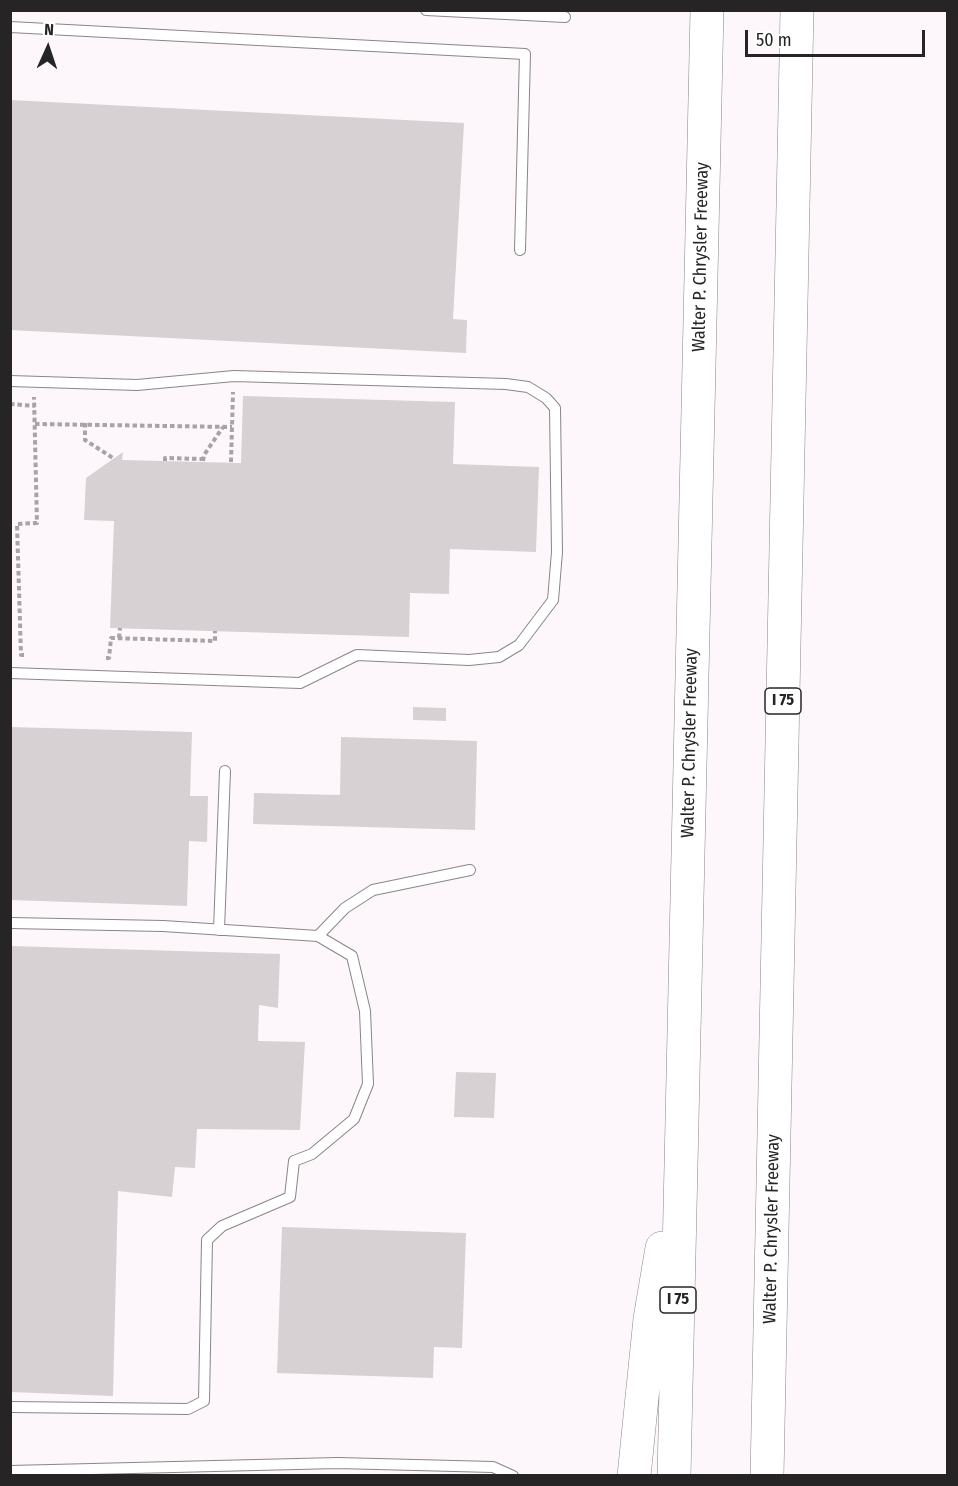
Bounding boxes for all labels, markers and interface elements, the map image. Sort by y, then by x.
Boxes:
north arrow [18,18,78,78]
scale bar [748,18,928,56]
text: N [44,20,54,39]
text: 50 m [756,29,792,51]
street label: Walter P. Chrysler Freeway [689,162,713,352]
street label: Walter P. Chrysler Freeway [678,648,702,838]
road number: I 75 [765,688,801,714]
street label: Walter P. Chrysler Freeway [760,1134,784,1324]
road number: I 75 [660,1287,696,1313]

